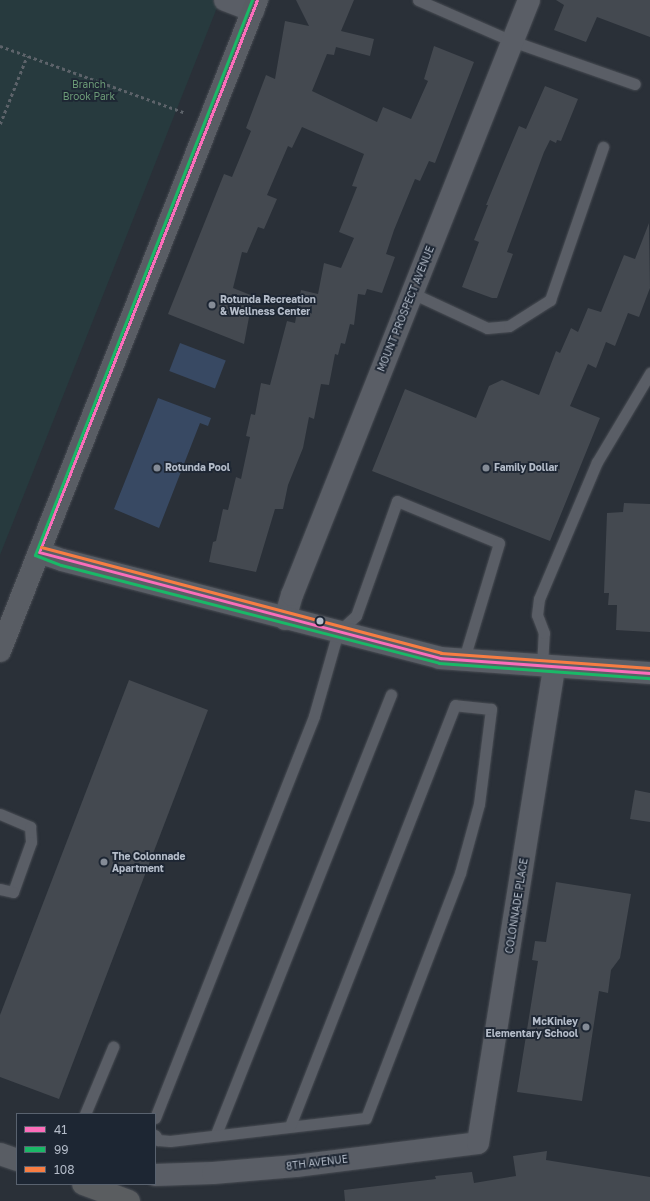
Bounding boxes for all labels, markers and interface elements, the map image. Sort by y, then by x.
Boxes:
park label: Branch Brook Park [63,78,115,102]
street label: MOUNT PROSPECT AVENUE [375,245,437,373]
place label: Rotunda Recreation & Wellness Center [220,293,316,316]
marker: Rotunda Recreation & Wellness Center [207,300,217,310]
place label: Rotunda Pool [165,462,230,474]
place label: Family Dollar [494,462,558,474]
marker: Rotunda Pool [152,463,162,473]
marker: Family Dollar [481,463,491,473]
unlabelled marker [315,616,325,626]
place label: The Colonnade Apartment [112,850,185,874]
marker: The Colonnade Apartment [99,857,109,867]
street label: COLONNADE PLACE [504,857,530,955]
place label: McKinley Elementary School [486,1015,578,1038]
marker: McKinley Elementary School [581,1022,591,1032]
legend [16,1113,156,1185]
text: 41 [54,1122,67,1137]
text: 99 [54,1142,69,1157]
street label: 8TH AVENUE [285,1153,349,1173]
text: 108 [54,1162,75,1177]

